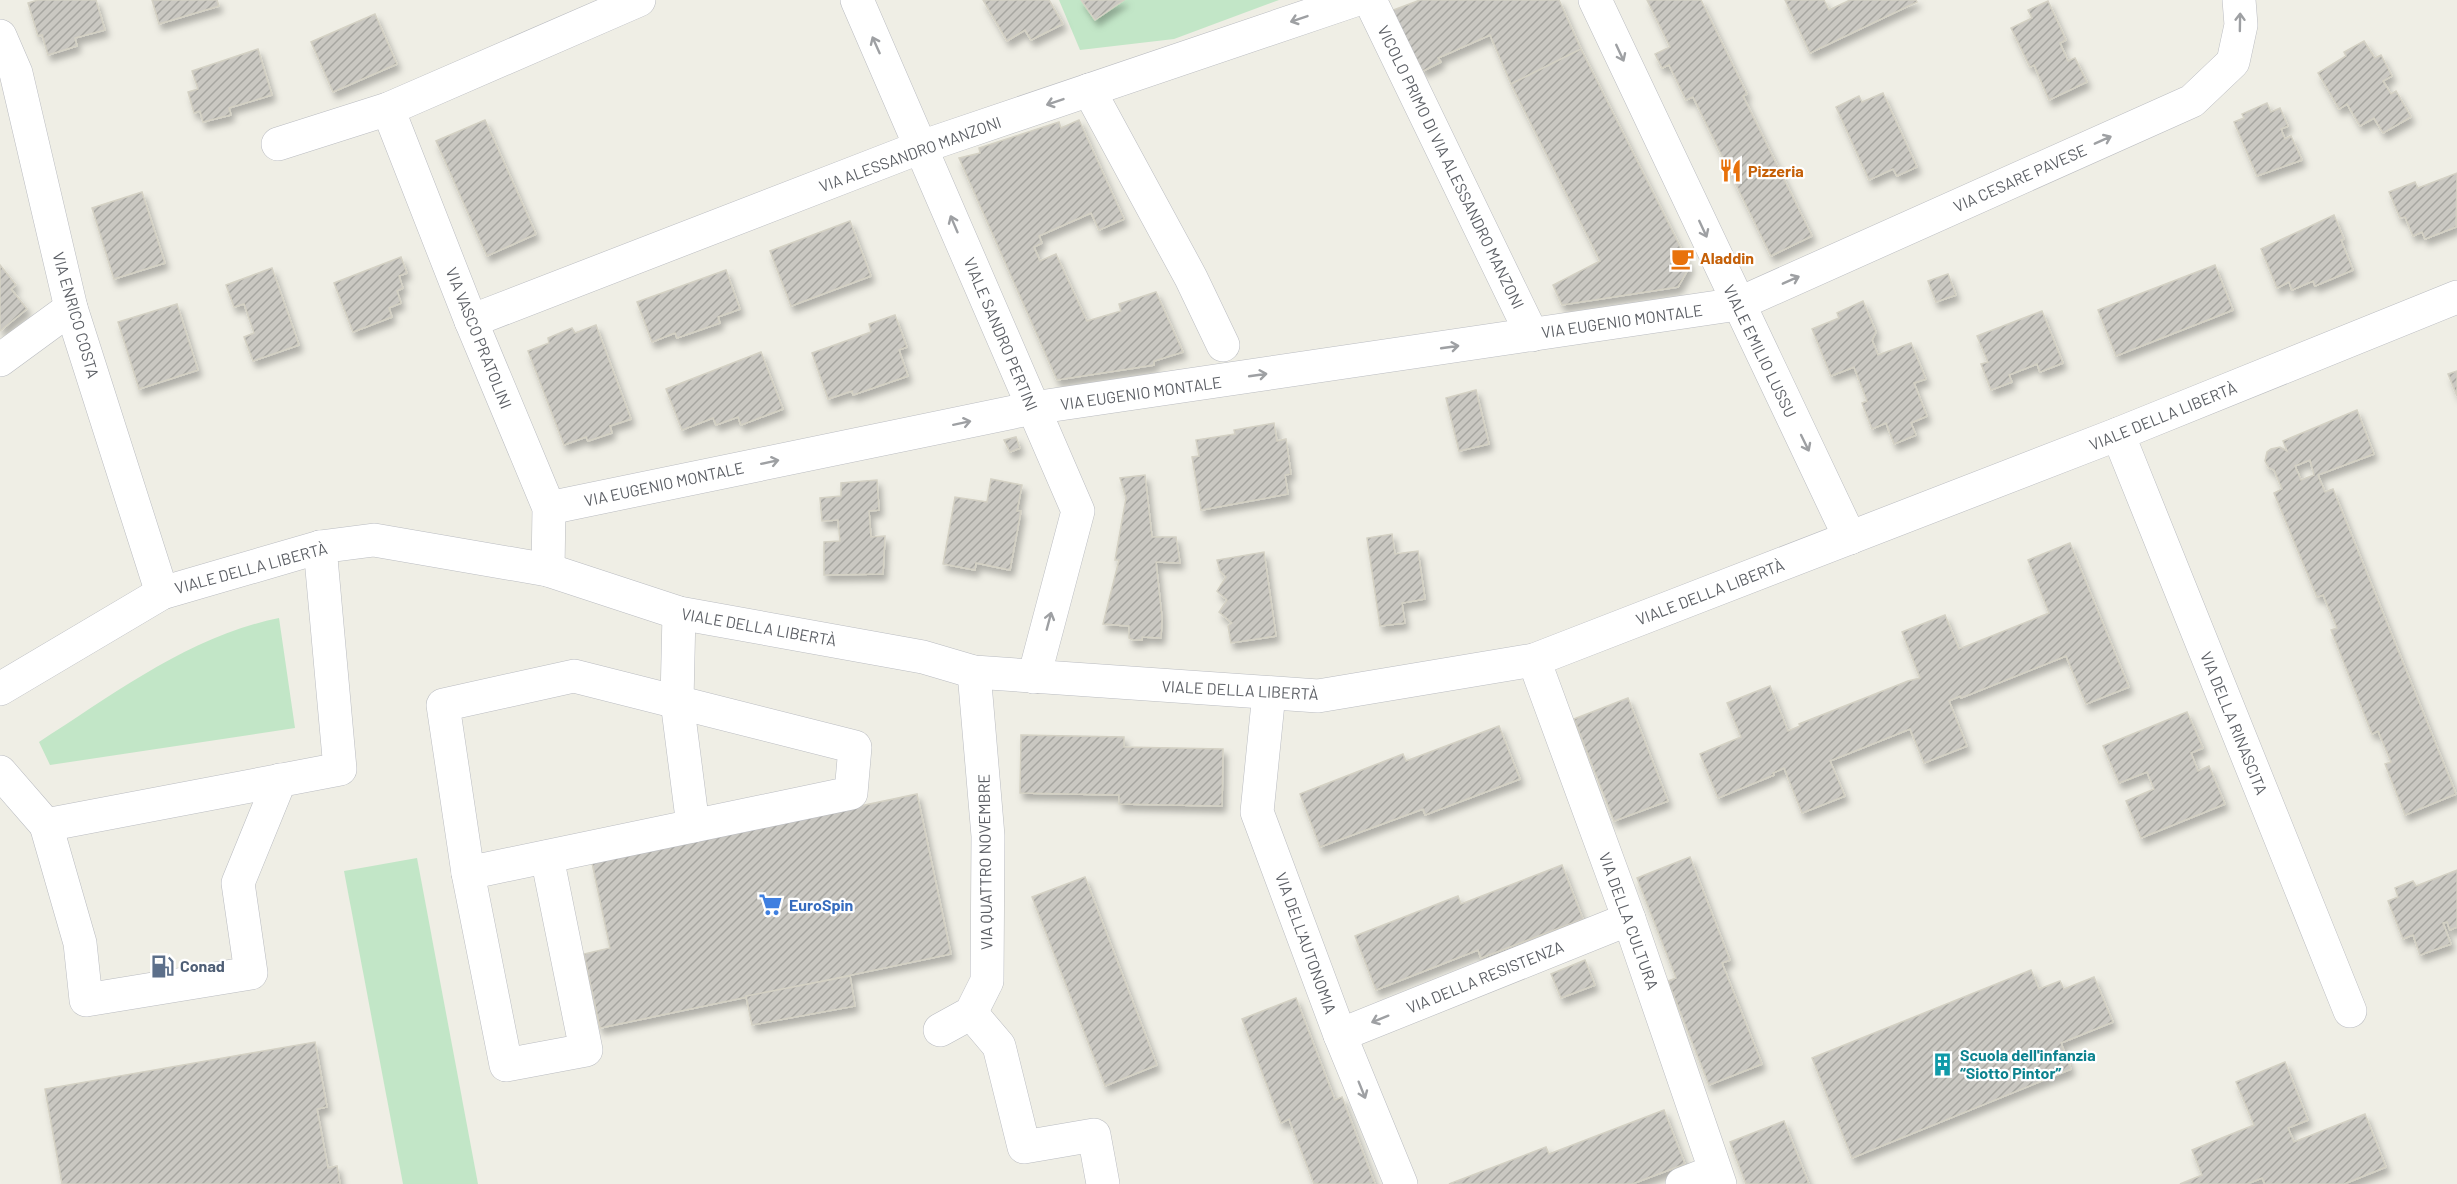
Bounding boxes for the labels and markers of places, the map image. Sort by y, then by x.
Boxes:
restaurant icon: Pizzeria [1717,158,1743,184]
place label: Pizzeria [1748,161,1804,180]
cafe icon: Aladdin [1669,245,1695,271]
place label: Aladdin [1700,248,1754,267]
supermarket icon: EuroSpin [758,892,784,918]
place label: EuroSpin [789,895,853,914]
fuel station icon: Conad [149,953,175,979]
place label: Conad [180,956,225,975]
place label: Scuola dell'infanzia “Siotto Pintor” [1960,1045,2096,1082]
building icon: Scuola dell'infanzia “Siotto Pintor” [1929,1051,1955,1077]

